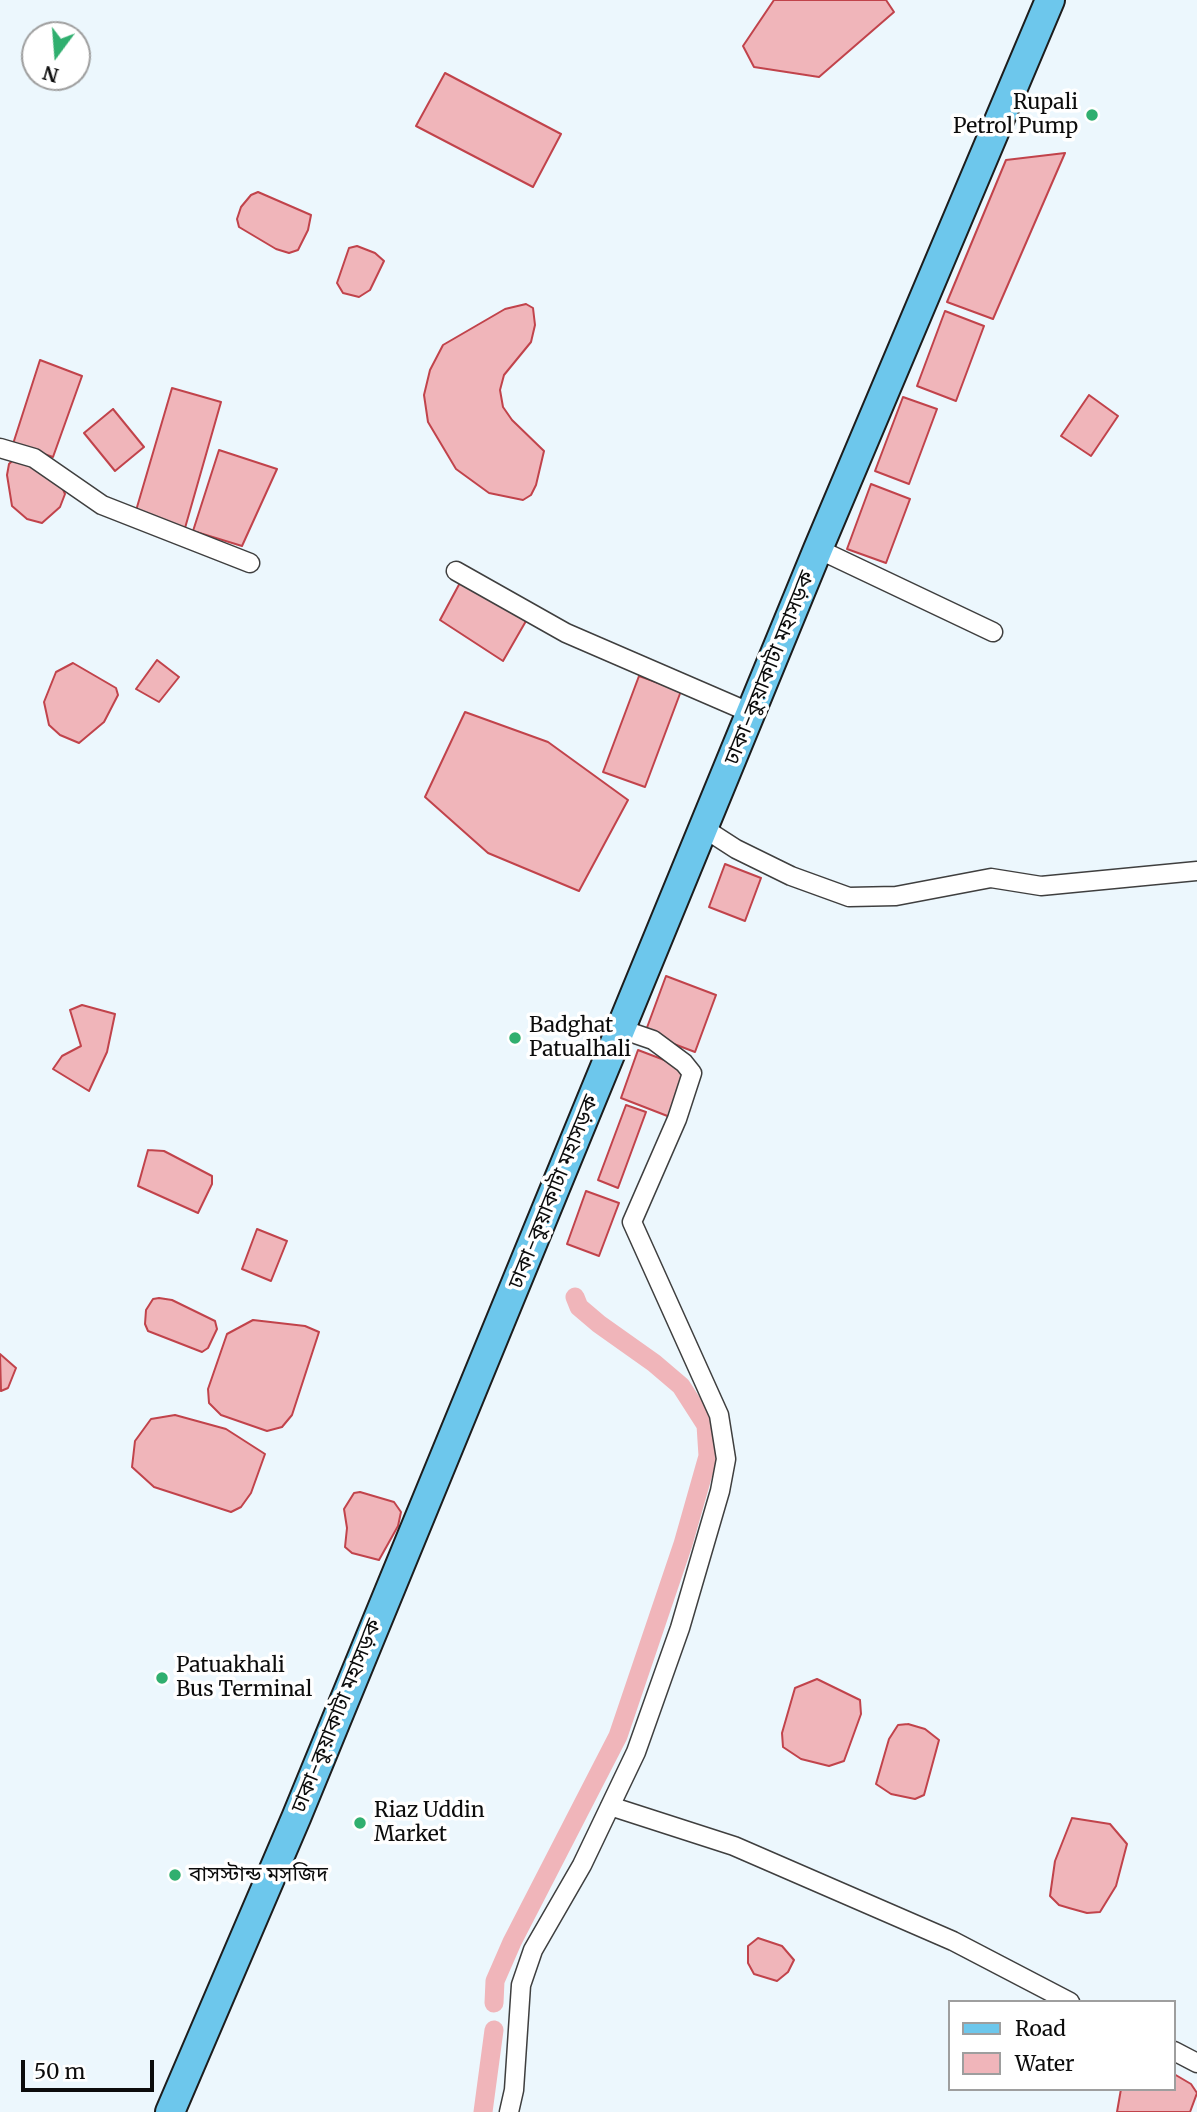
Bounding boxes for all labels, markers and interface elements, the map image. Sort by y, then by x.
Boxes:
north arrow [21,21,91,91]
text: N [40,61,61,88]
place label: Rupali Petrol Pump [953,90,1078,140]
marker: Rupali Petrol Pump [1084,107,1100,123]
street label: ঢাকা-কুয়াকাটা মহাসড়ক [720,567,820,769]
place label: Badghat Patualhali [529,1013,631,1063]
marker: Badghat Patualhali [507,1030,523,1046]
street label: ঢাকা-কুয়াকাটা মহাসড়ক [504,1091,604,1293]
street label: ঢাকা-কুয়াকাটা মহাসড়ক [287,1615,387,1817]
place label: Patuakhali Bus Terminal [176,1653,312,1703]
marker: Patuakhali Bus Terminal [154,1670,170,1686]
place label: Riaz Uddin Market [374,1798,485,1848]
marker: Riaz Uddin Market [352,1815,368,1831]
place label: বাসস্টান্ড মসজিদ [189,1862,328,1888]
marker: বাসস্টান্ড মসজিদ [167,1867,183,1883]
legend [948,2000,1176,2091]
text: Road [1015,2015,1066,2042]
scale bar [24,2046,158,2090]
text: Water [1015,2050,1074,2077]
text: 50 m [34,2058,85,2085]

